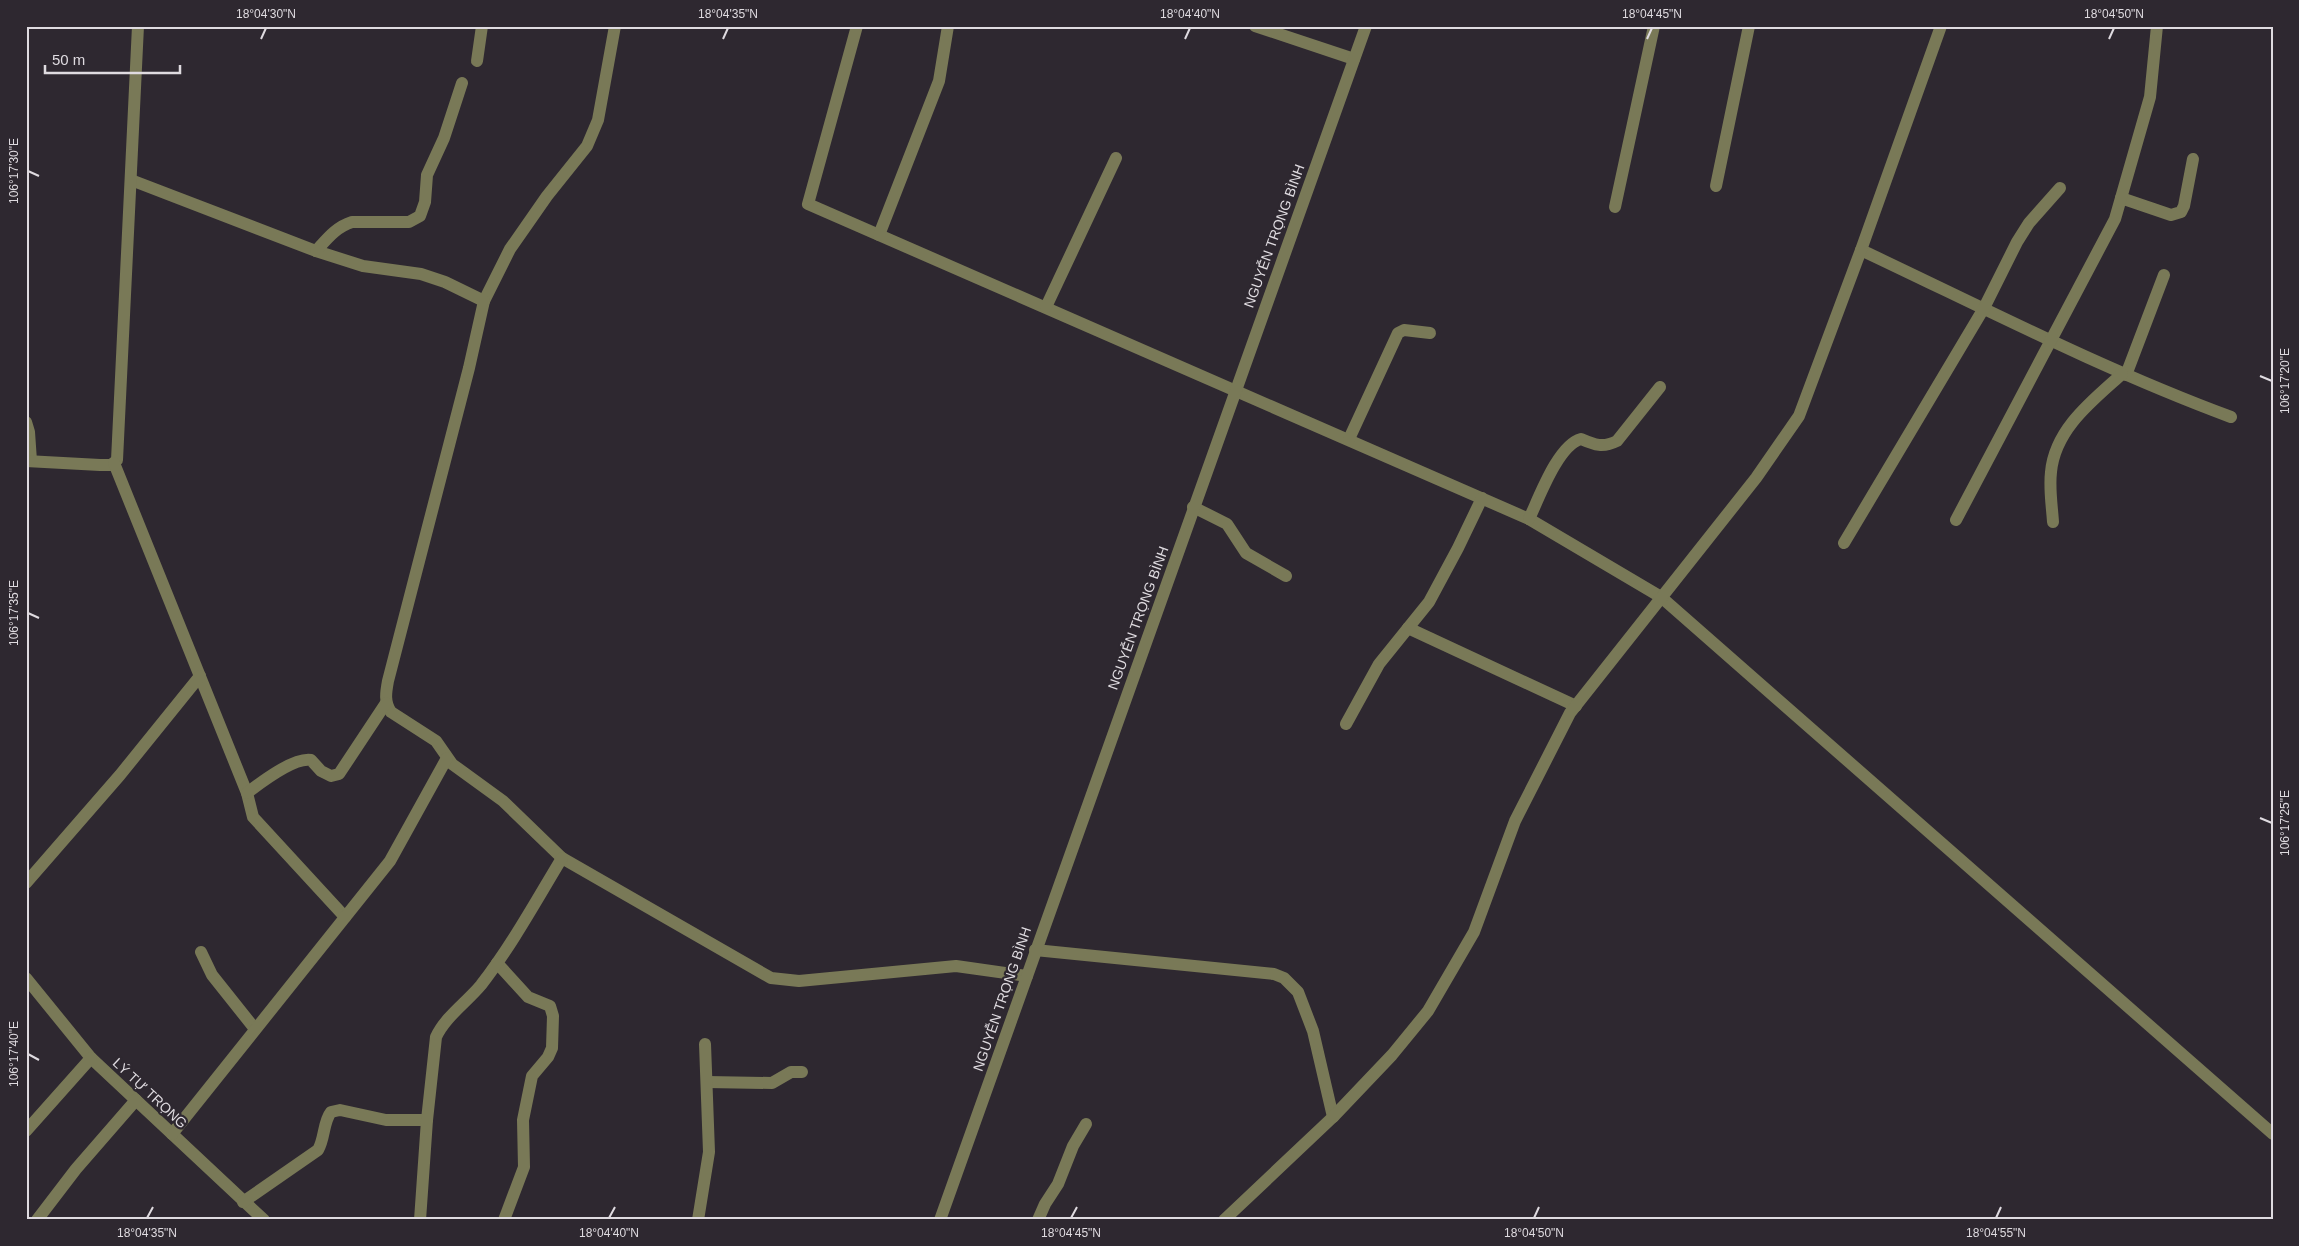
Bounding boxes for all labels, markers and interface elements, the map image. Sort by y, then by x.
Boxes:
text: 18°04'30"N [236,7,296,21]
text: 18°04'35"N [698,7,758,21]
text: 18°04'40"N [1160,7,1220,21]
text: 18°04'45"N [1622,7,1682,21]
text: 18°04'50"N [2084,7,2144,21]
scale bar [45,42,180,74]
text: 50 m [52,51,85,68]
text: 106°17'30"E [7,138,21,204]
street label: NGUYỄN TRỌNG BÌNH [1241,162,1307,310]
text: 106°17'20"E [2278,348,2292,414]
street label: NGUYỄN TRỌNG BÌNH [1105,544,1171,692]
text: 106°17'35"E [7,580,21,646]
text: 106°17'25"E [2278,790,2292,856]
street label: NGUYỄN TRỌNG BÌNH [970,925,1034,1073]
text: 106°17'40"E [7,1021,21,1087]
street label: LÝ TỰ TRỌNG [110,1055,190,1131]
text: 18°04'35"N [117,1226,177,1240]
text: 18°04'40"N [579,1226,639,1240]
text: 18°04'45"N [1041,1226,1101,1240]
text: 18°04'50"N [1504,1226,1564,1240]
text: 18°04'55"N [1966,1226,2026,1240]

